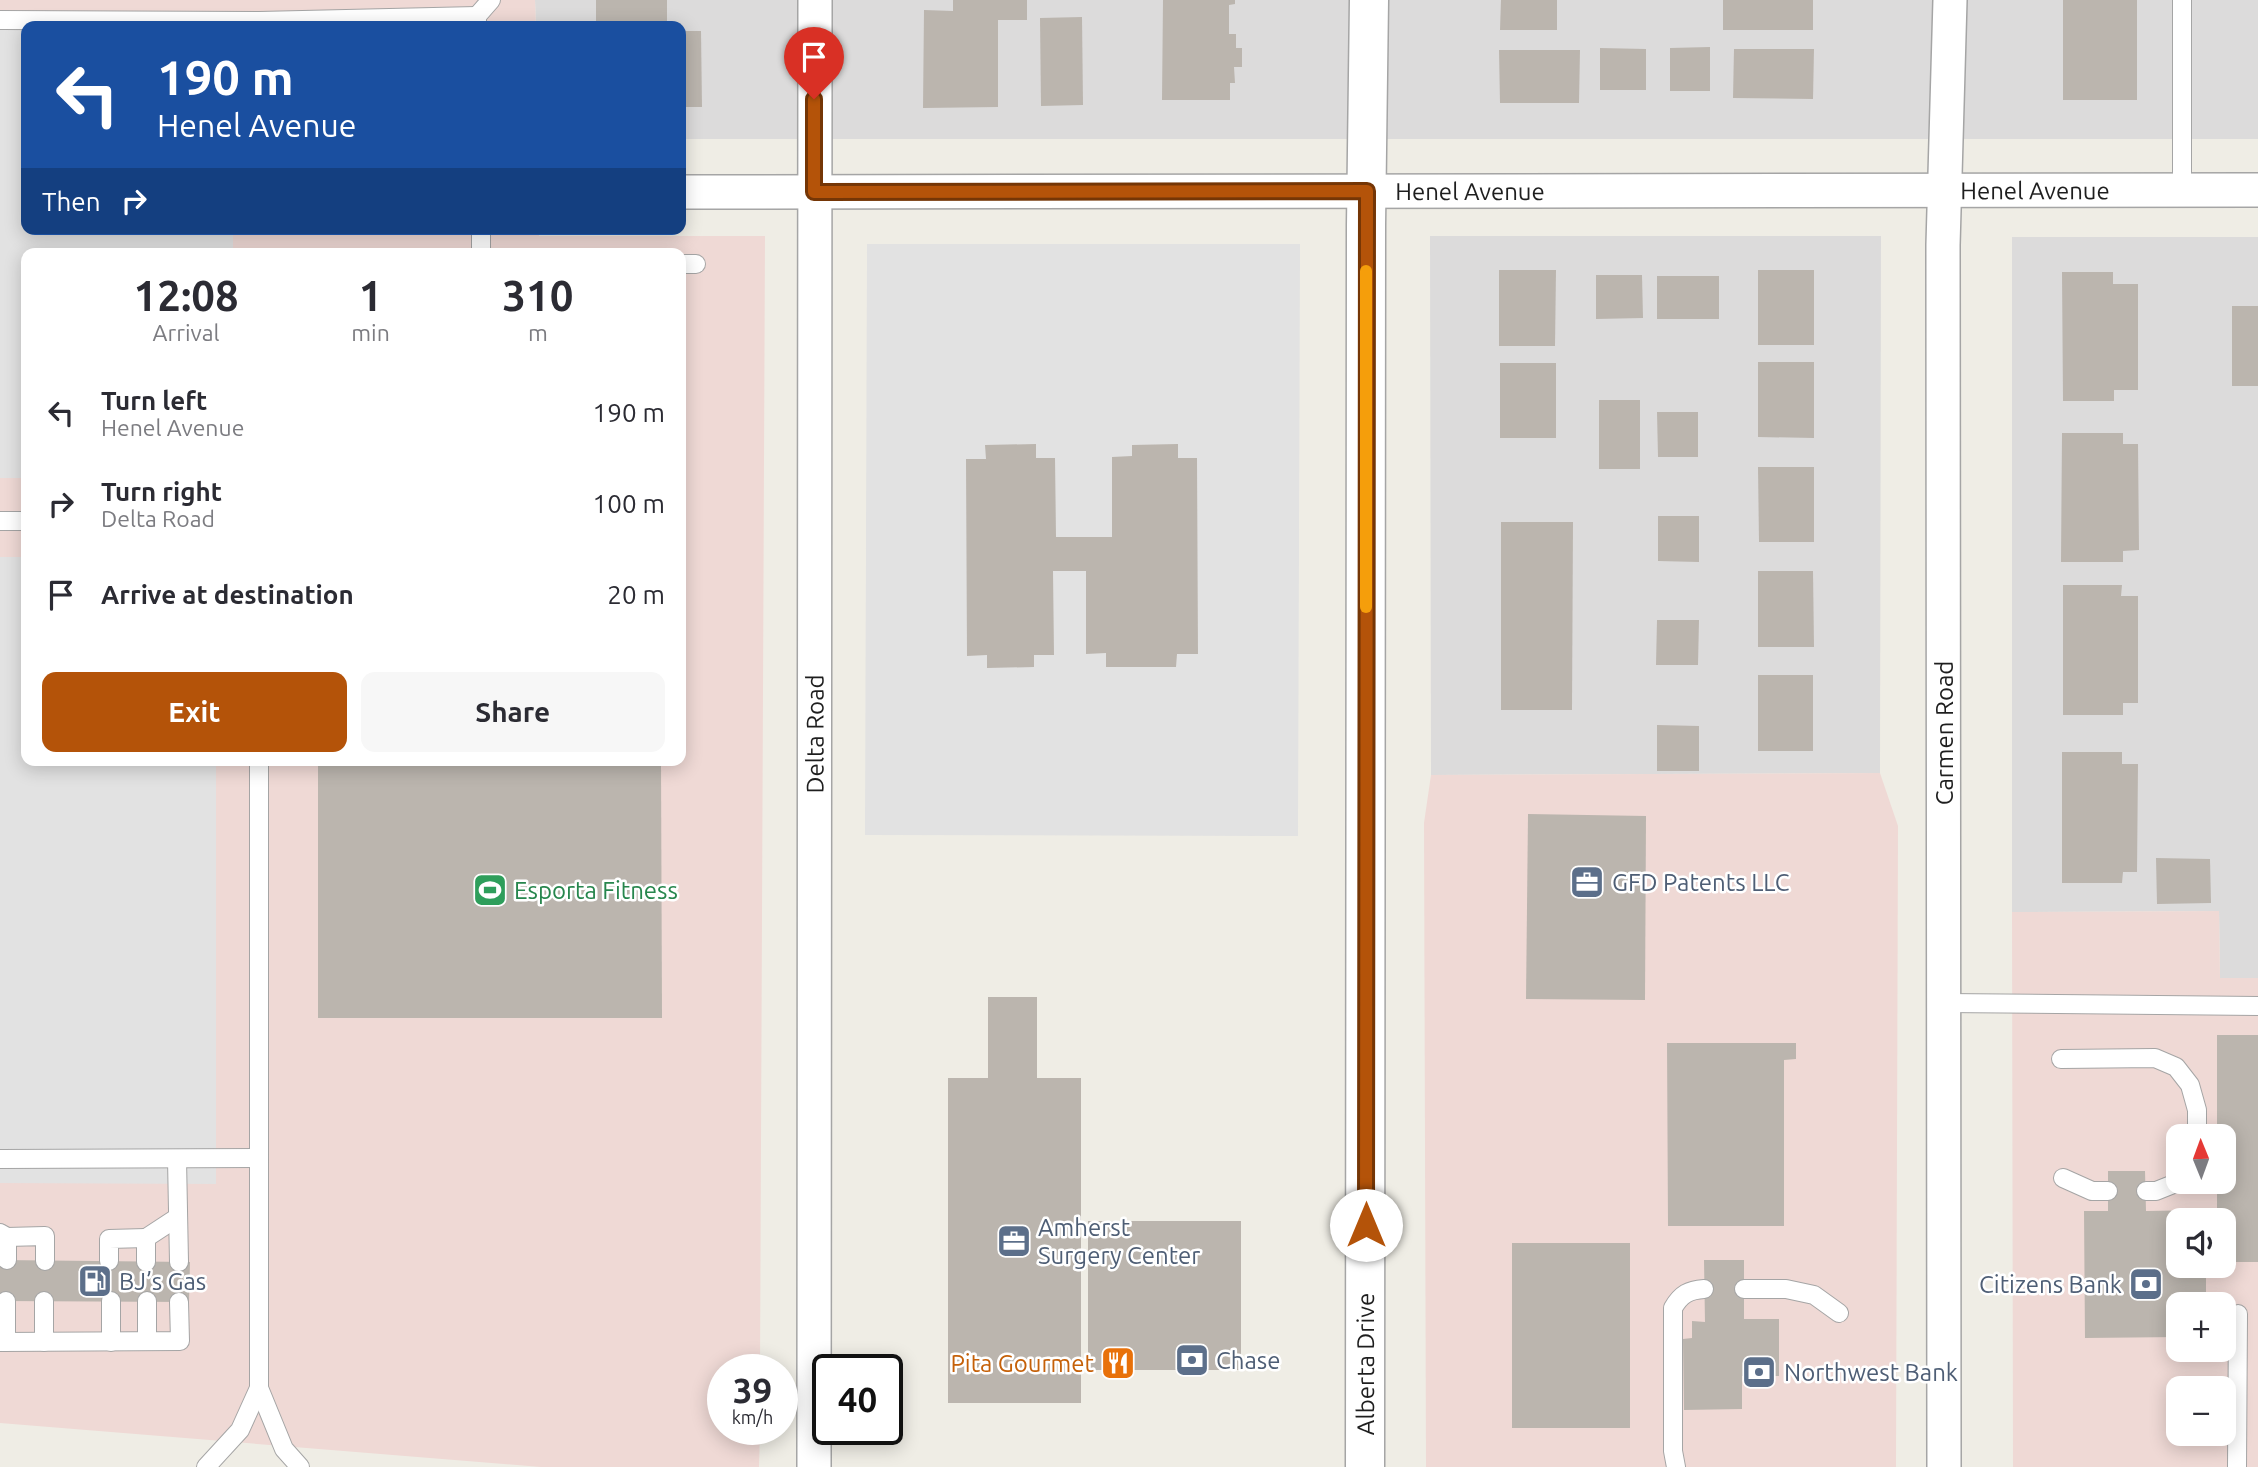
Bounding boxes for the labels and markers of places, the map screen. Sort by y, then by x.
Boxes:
pin [784,27,844,99]
office icon: GFD Patents LLC [1568,863,1606,901]
place label: GFD Patents LLC [1612,869,1790,896]
sports icon: Esporta Fitness [471,871,509,909]
place label: Esporta Fitness [514,877,678,904]
place label: Amherst Surgery Center [1038,1214,1200,1269]
office icon: Amherst Surgery Center [995,1222,1033,1260]
fuel station icon: BJ’s Gas [76,1262,114,1300]
bank icon: Citizens Bank [2127,1265,2165,1303]
place label: BJ’s Gas [119,1268,206,1295]
place label: Citizens Bank [1979,1271,2122,1298]
bank icon: Chase [1173,1341,1211,1379]
restaurant icon: Pita Gourmet [1099,1344,1137,1382]
place label: Chase [1216,1347,1280,1374]
place label: Pita Gourmet [950,1350,1095,1377]
bank icon: Northwest Bank [1740,1353,1778,1391]
place label: Northwest Bank [1784,1359,1958,1386]

